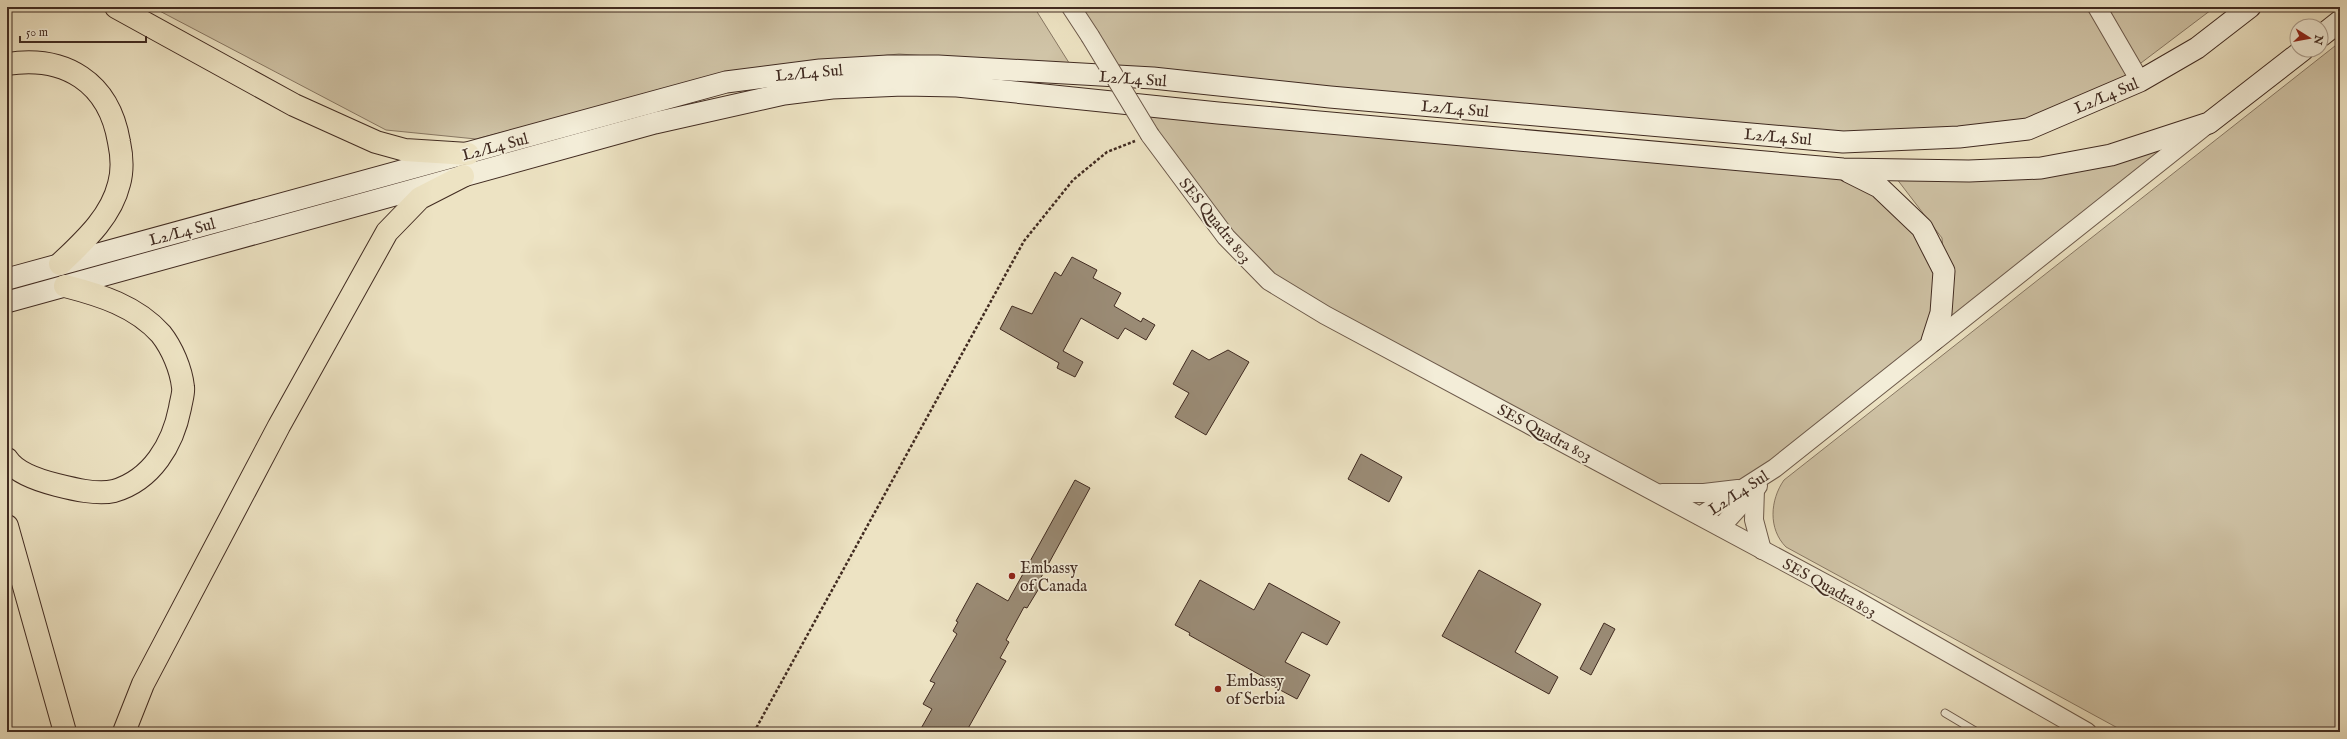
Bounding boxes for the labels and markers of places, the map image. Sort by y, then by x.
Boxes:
place label: Embassy of Canada [1020,559,1087,597]
marker: Embassy of Canada [1007,571,1017,581]
place label: Embassy of Serbia [1226,672,1285,710]
marker: Embassy of Serbia [1213,684,1223,694]

